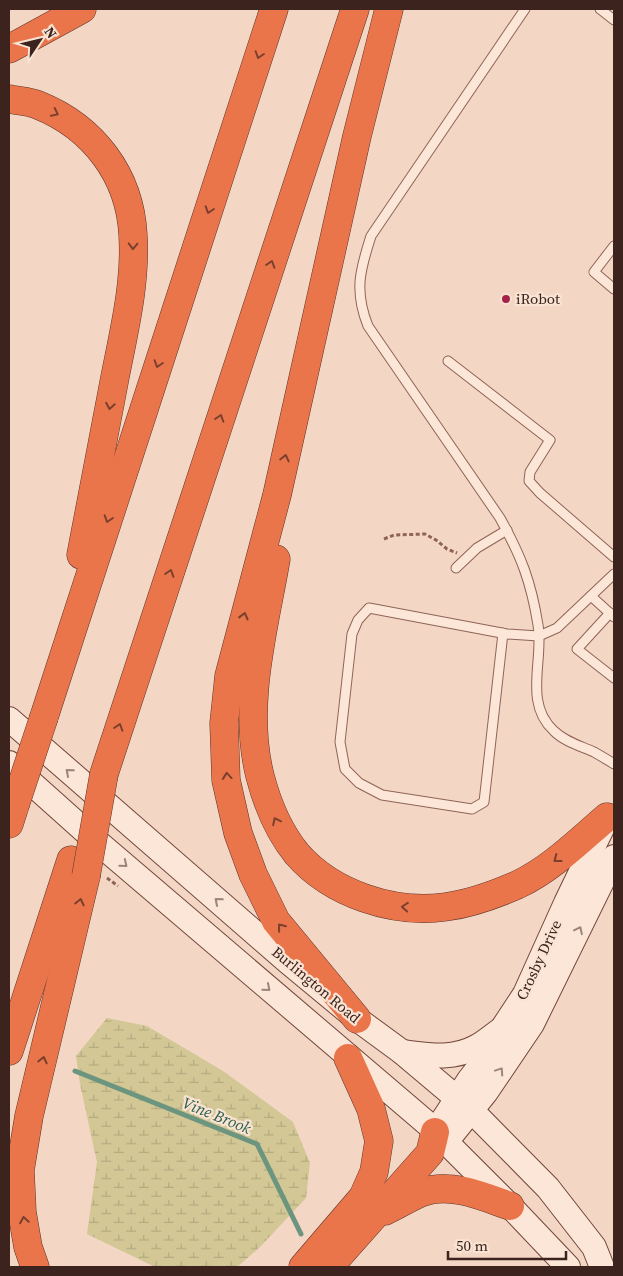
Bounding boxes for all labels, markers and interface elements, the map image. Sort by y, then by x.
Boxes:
north arrow [15,15,65,65]
text: N [40,23,62,42]
one-way arrow [255,50,265,59]
one-way arrow [50,107,59,117]
one-way arrow [204,205,214,213]
one-way arrow [128,242,138,250]
one-way arrow [265,260,275,269]
place label: iRobot [516,288,560,309]
marker: iRobot [500,293,512,305]
one-way arrow [154,359,164,368]
one-way arrow [105,402,116,410]
one-way arrow [215,415,225,423]
one-way arrow [279,454,290,463]
one-way arrow [104,514,114,522]
one-way arrow [164,569,174,578]
one-way arrow [239,612,249,620]
one-way arrow [113,724,123,732]
one-way arrow [65,768,74,777]
one-way arrow [221,771,232,779]
one-way arrow [272,817,283,826]
one-way arrow [554,854,563,862]
one-way arrow [118,859,127,867]
one-way arrow [74,898,85,907]
one-way arrow [214,898,223,907]
one-way arrow [401,901,409,912]
street label: Crosby Drive [511,916,566,1003]
one-way arrow [279,924,287,933]
one-way arrow [573,926,583,935]
street label: Burlington Road [268,941,365,1028]
one-way arrow [262,982,271,991]
one-way arrow [37,1056,48,1065]
one-way arrow [494,1067,503,1077]
water label: Vine Brook [179,1091,255,1139]
one-way arrow [19,1216,29,1224]
scale bar [448,1228,566,1260]
text: 50 m [456,1235,488,1256]

